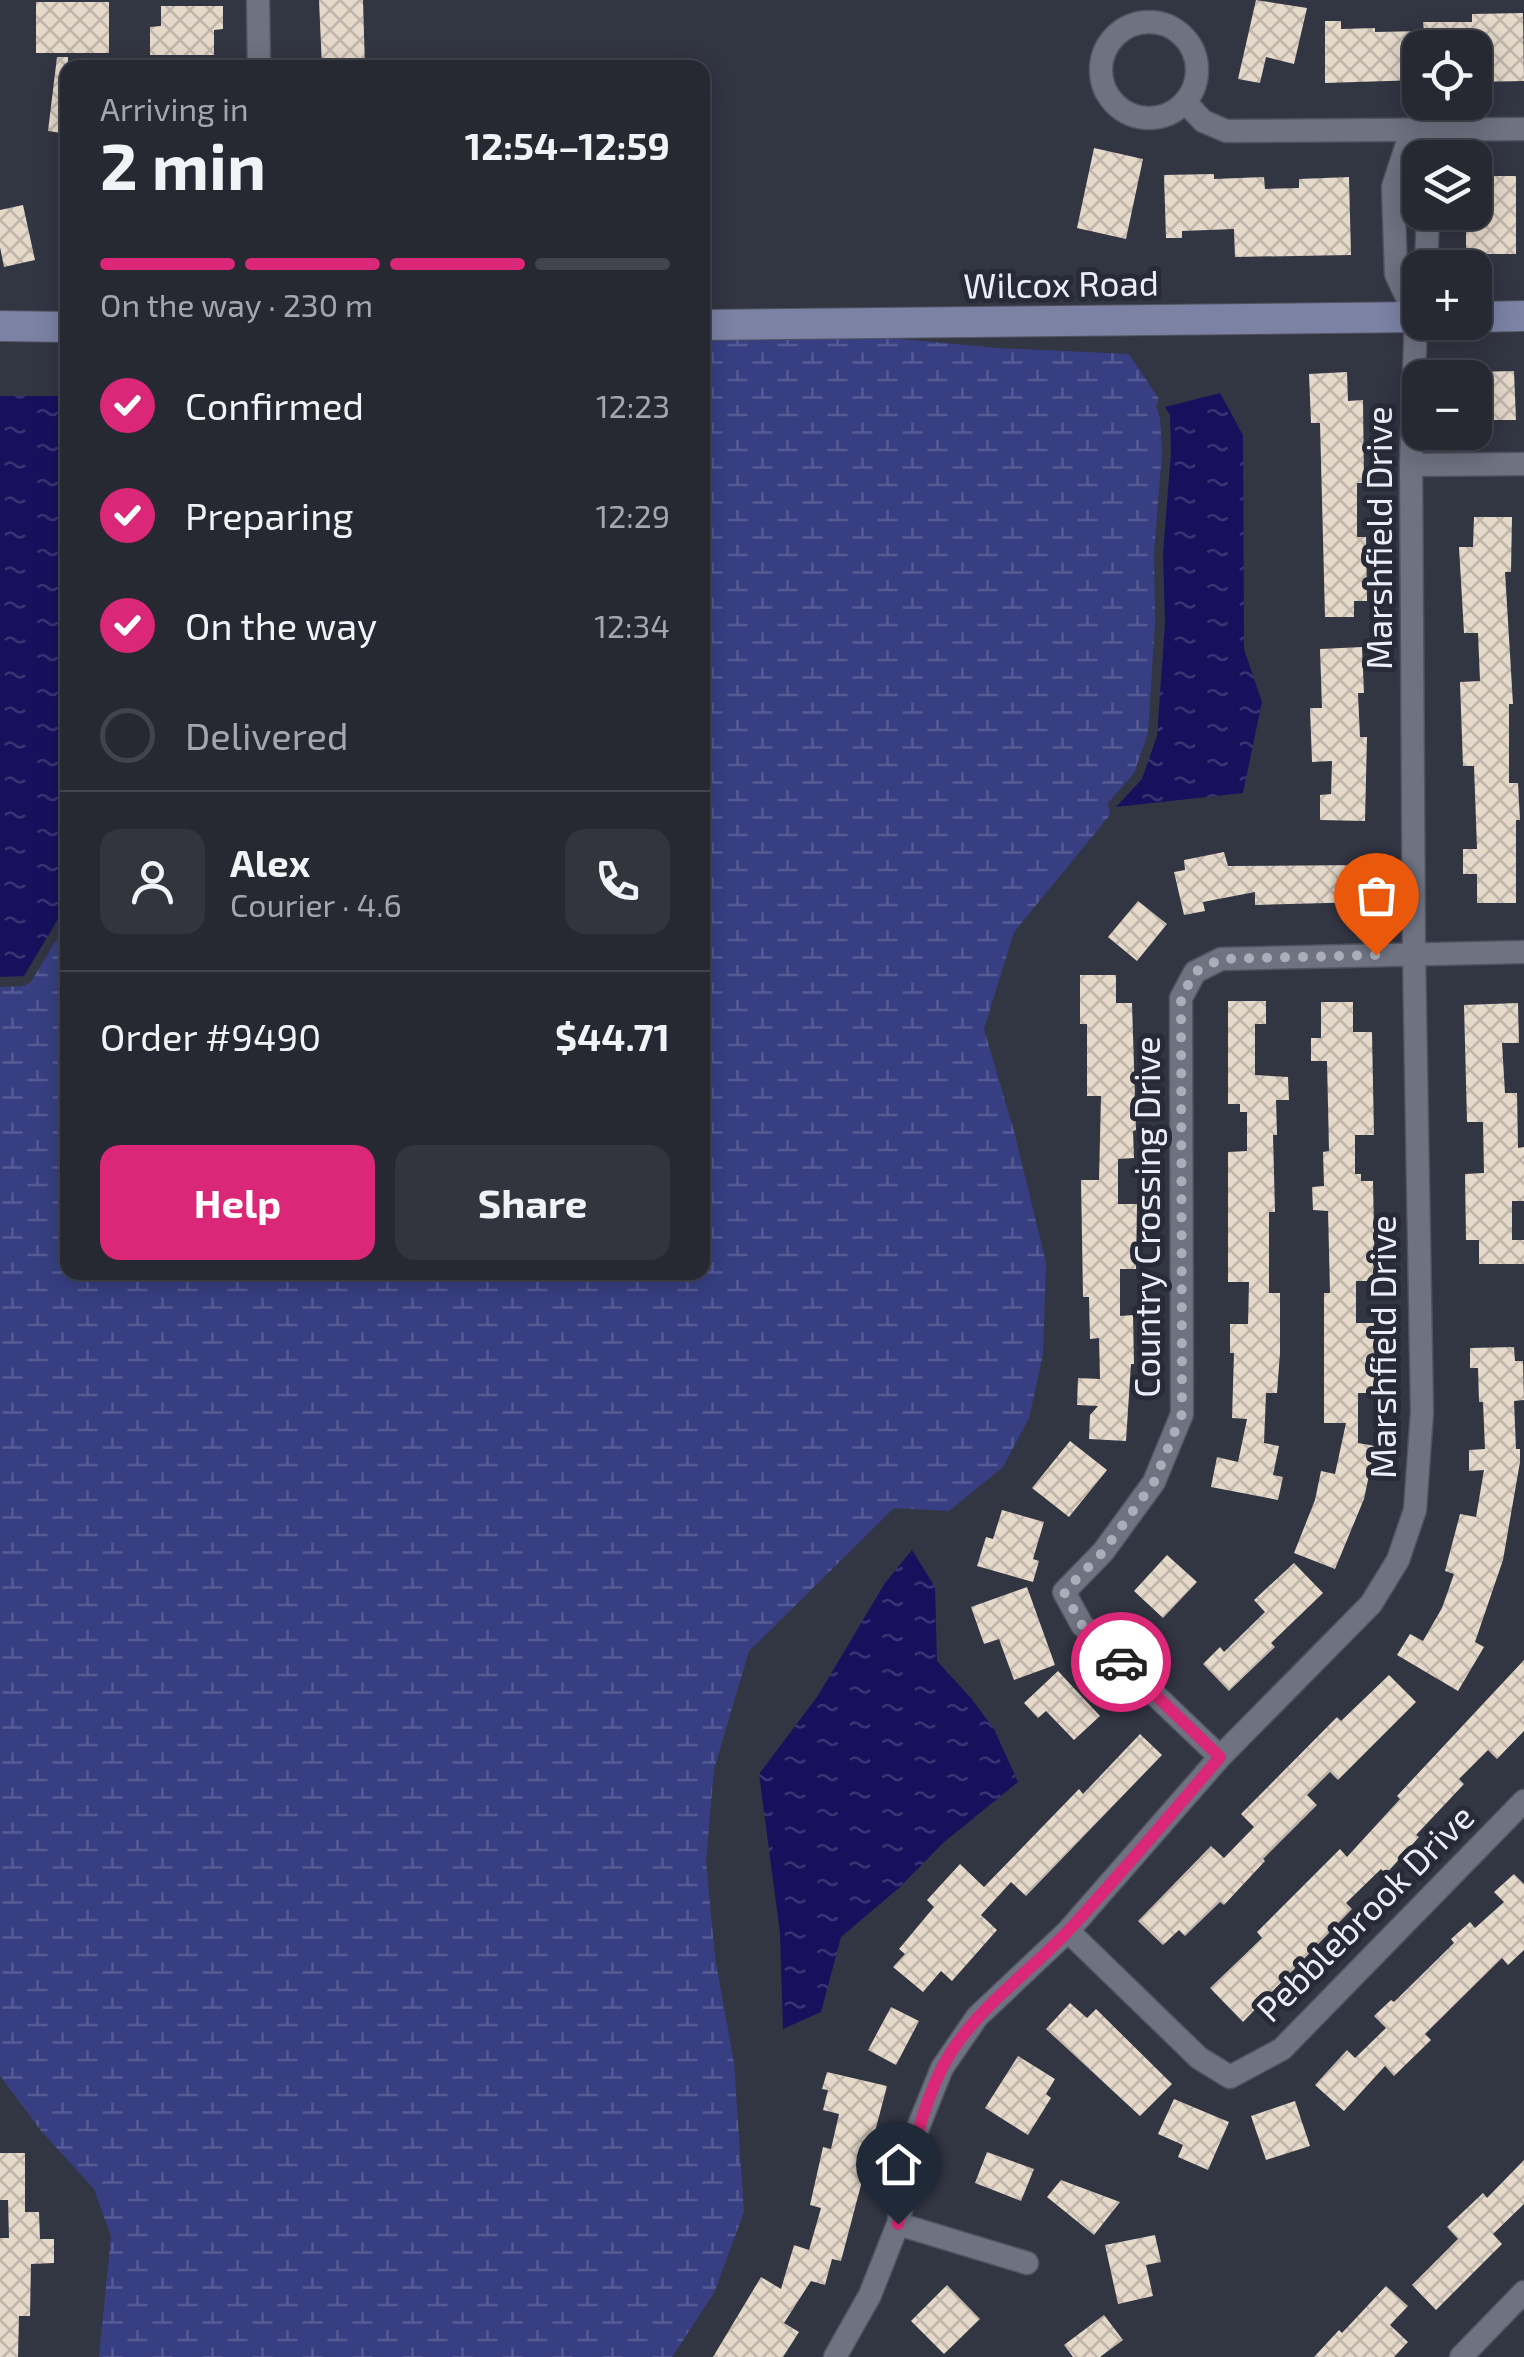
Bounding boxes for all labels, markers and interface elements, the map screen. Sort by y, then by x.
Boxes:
map controls [1402,30,1492,450]
button: locate [1402,30,1492,120]
text: Arriving in [100,89,249,127]
text: 12:54–12:59 [465,122,670,168]
text: 2 min [100,125,266,203]
button: layers [1402,140,1492,230]
button: + [1402,250,1492,340]
street label: Wilcox Road [963,260,1159,306]
text: On the way · 230 m [100,285,373,323]
button: − [1402,360,1492,450]
icon: check [100,378,155,433]
text: Confirmed [185,382,364,428]
text: 12:23 [596,386,670,424]
street label: Marshfield Drive [1357,406,1399,670]
icon: check [100,488,155,543]
text: Preparing [185,492,353,538]
text: 12:29 [595,496,670,534]
icon: check [100,598,155,653]
text: On the way [185,602,377,648]
text: 12:34 [594,606,670,644]
text: Delivered [185,712,349,758]
button: person [100,829,205,934]
button: phone [565,829,670,934]
text: Alex [230,839,310,885]
pin [1334,853,1419,956]
icon: bag [1349,868,1404,923]
text: Courier · 4.6 [230,885,402,923]
text: Order #9490 [100,1013,321,1059]
text: $44.71 [555,1013,670,1059]
street label: Country Crossing Drive [1125,1036,1167,1398]
button: Help [100,1145,375,1260]
button: Share [395,1145,670,1260]
street label: Marshfield Drive [1361,1215,1403,1479]
courier [1071,1612,1171,1712]
icon: car [1094,1635,1149,1690]
street label: Pebblebrook Drive [1247,1795,1481,2029]
pin [856,2122,941,2225]
icon: home [871,2137,926,2192]

